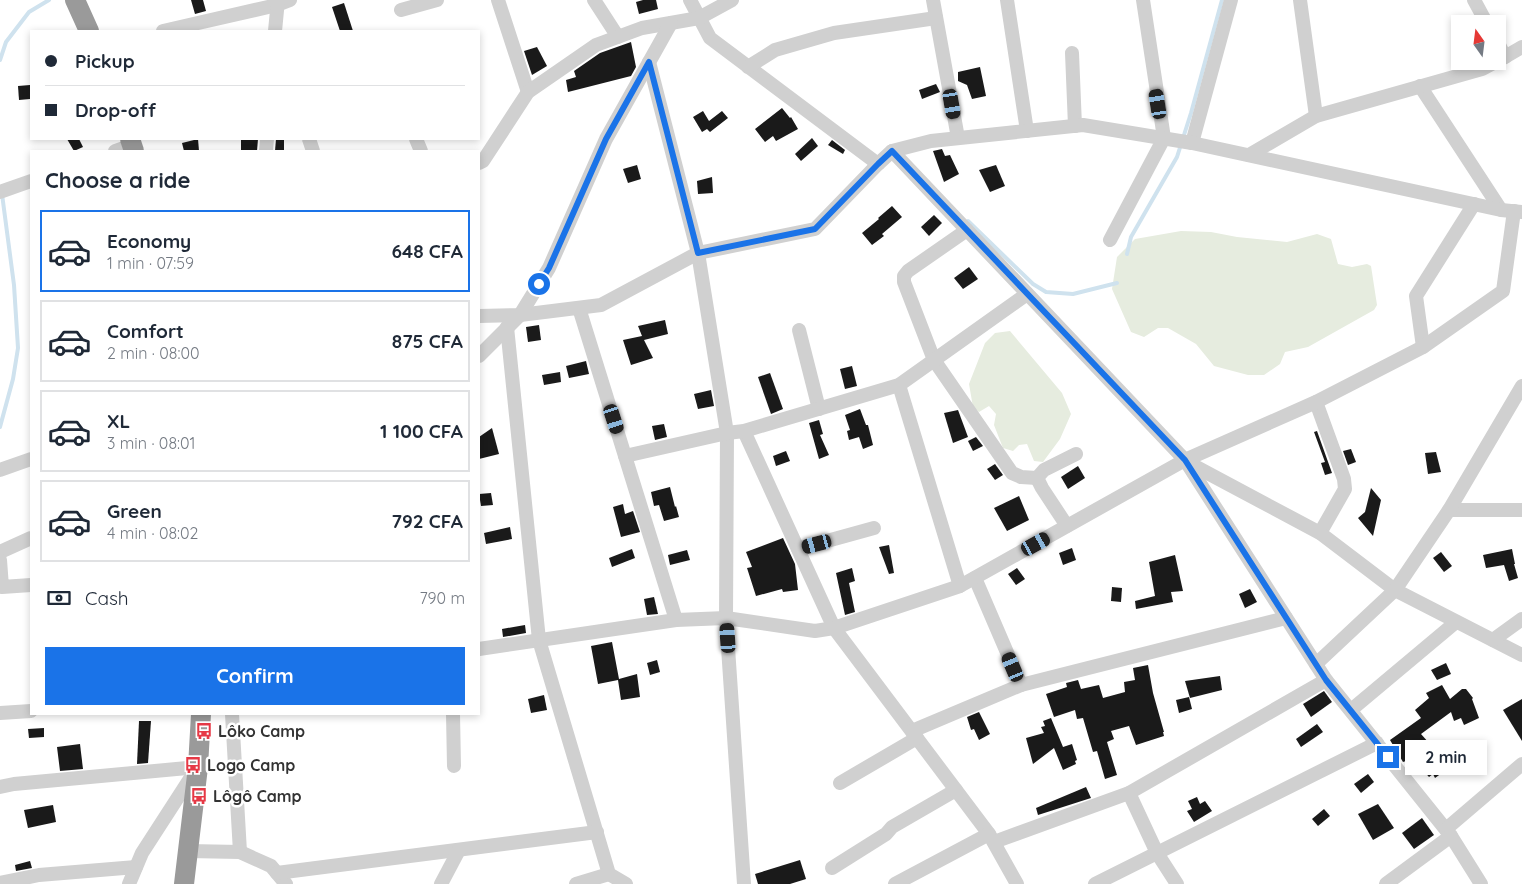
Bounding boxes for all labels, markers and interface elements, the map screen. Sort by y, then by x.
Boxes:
north arrow [1451,15,1506,70]
map controls [1451,15,1506,70]
text: Pickup [75,49,135,73]
car [942,88,961,120]
car [1148,88,1167,120]
text: Drop-off [75,98,156,122]
text: Choose a ride [45,166,190,194]
icon: car [47,229,92,274]
text: Economy [107,229,191,253]
text: 648 CFA [391,239,463,263]
text: 1 min · 07:59 [107,253,194,273]
route start [528,273,550,295]
icon: car [47,319,92,364]
text: Comfort [107,319,184,343]
text: 875 CFA [392,329,463,353]
text: 2 min · 08:00 [107,343,200,363]
car [602,402,625,436]
icon: car [47,409,92,454]
text: XL [107,409,130,433]
text: 1 100 CFA [380,419,463,443]
text: 3 min · 08:01 [107,433,195,453]
icon: car [47,499,92,544]
text: Green [107,499,162,523]
text: 792 CFA [392,509,463,533]
text: 4 min · 08:02 [107,523,198,543]
car [1019,530,1052,558]
car [800,533,833,555]
icon: cash [45,584,73,612]
text: Cash [85,586,129,610]
text: 790 m [419,588,465,608]
car [719,623,736,653]
button: Confirm [45,647,465,705]
car [1000,650,1025,684]
bus stop icon: Lôko Camp [194,721,214,741]
place label: Lôko Camp [218,721,305,741]
callout: 2 min [1406,740,1488,774]
route end [1377,746,1399,768]
text: 2 min [1425,747,1467,767]
bus stop icon: Logo Camp [183,755,203,775]
place label: Logo Camp [207,755,295,775]
bus stop icon: Lôgô Camp [189,786,209,806]
place label: Lôgô Camp [213,786,302,806]

